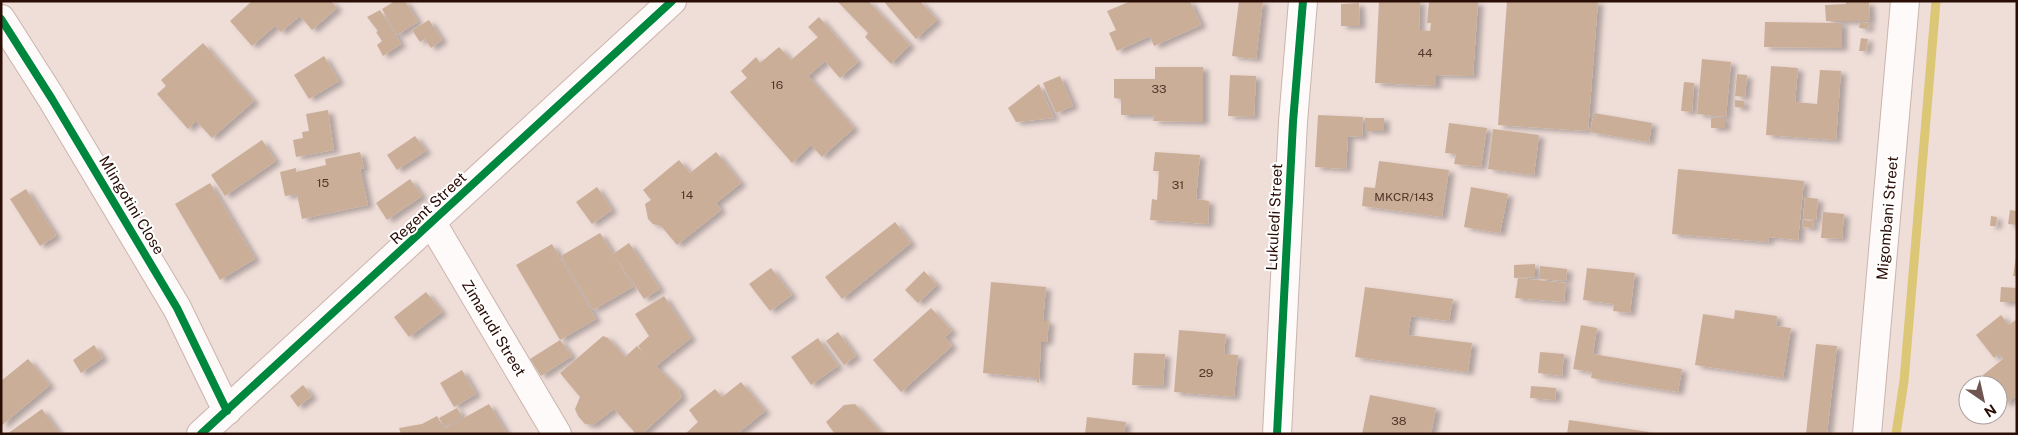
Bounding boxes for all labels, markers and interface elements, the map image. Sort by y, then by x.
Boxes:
house number: 44 [1417,46,1433,60]
house number: 16 [771,78,783,92]
house number: 33 [1151,82,1167,96]
street label: Mlingotini Close [96,153,168,257]
street label: Migombani Street [1873,155,1901,281]
street label: Lukuledi Street [1263,163,1285,271]
street label: Regent Street [387,168,470,247]
house number: 15 [317,176,330,190]
house number: 31 [1172,178,1184,192]
house number: 14 [681,188,694,202]
house number: MKCR/143 [1374,190,1434,204]
street label: Zimarudi Street [459,277,529,379]
house number: 29 [1199,366,1213,380]
north arrow [1958,375,2008,425]
text: N [1981,401,1999,420]
house number: 38 [1391,414,1407,428]

